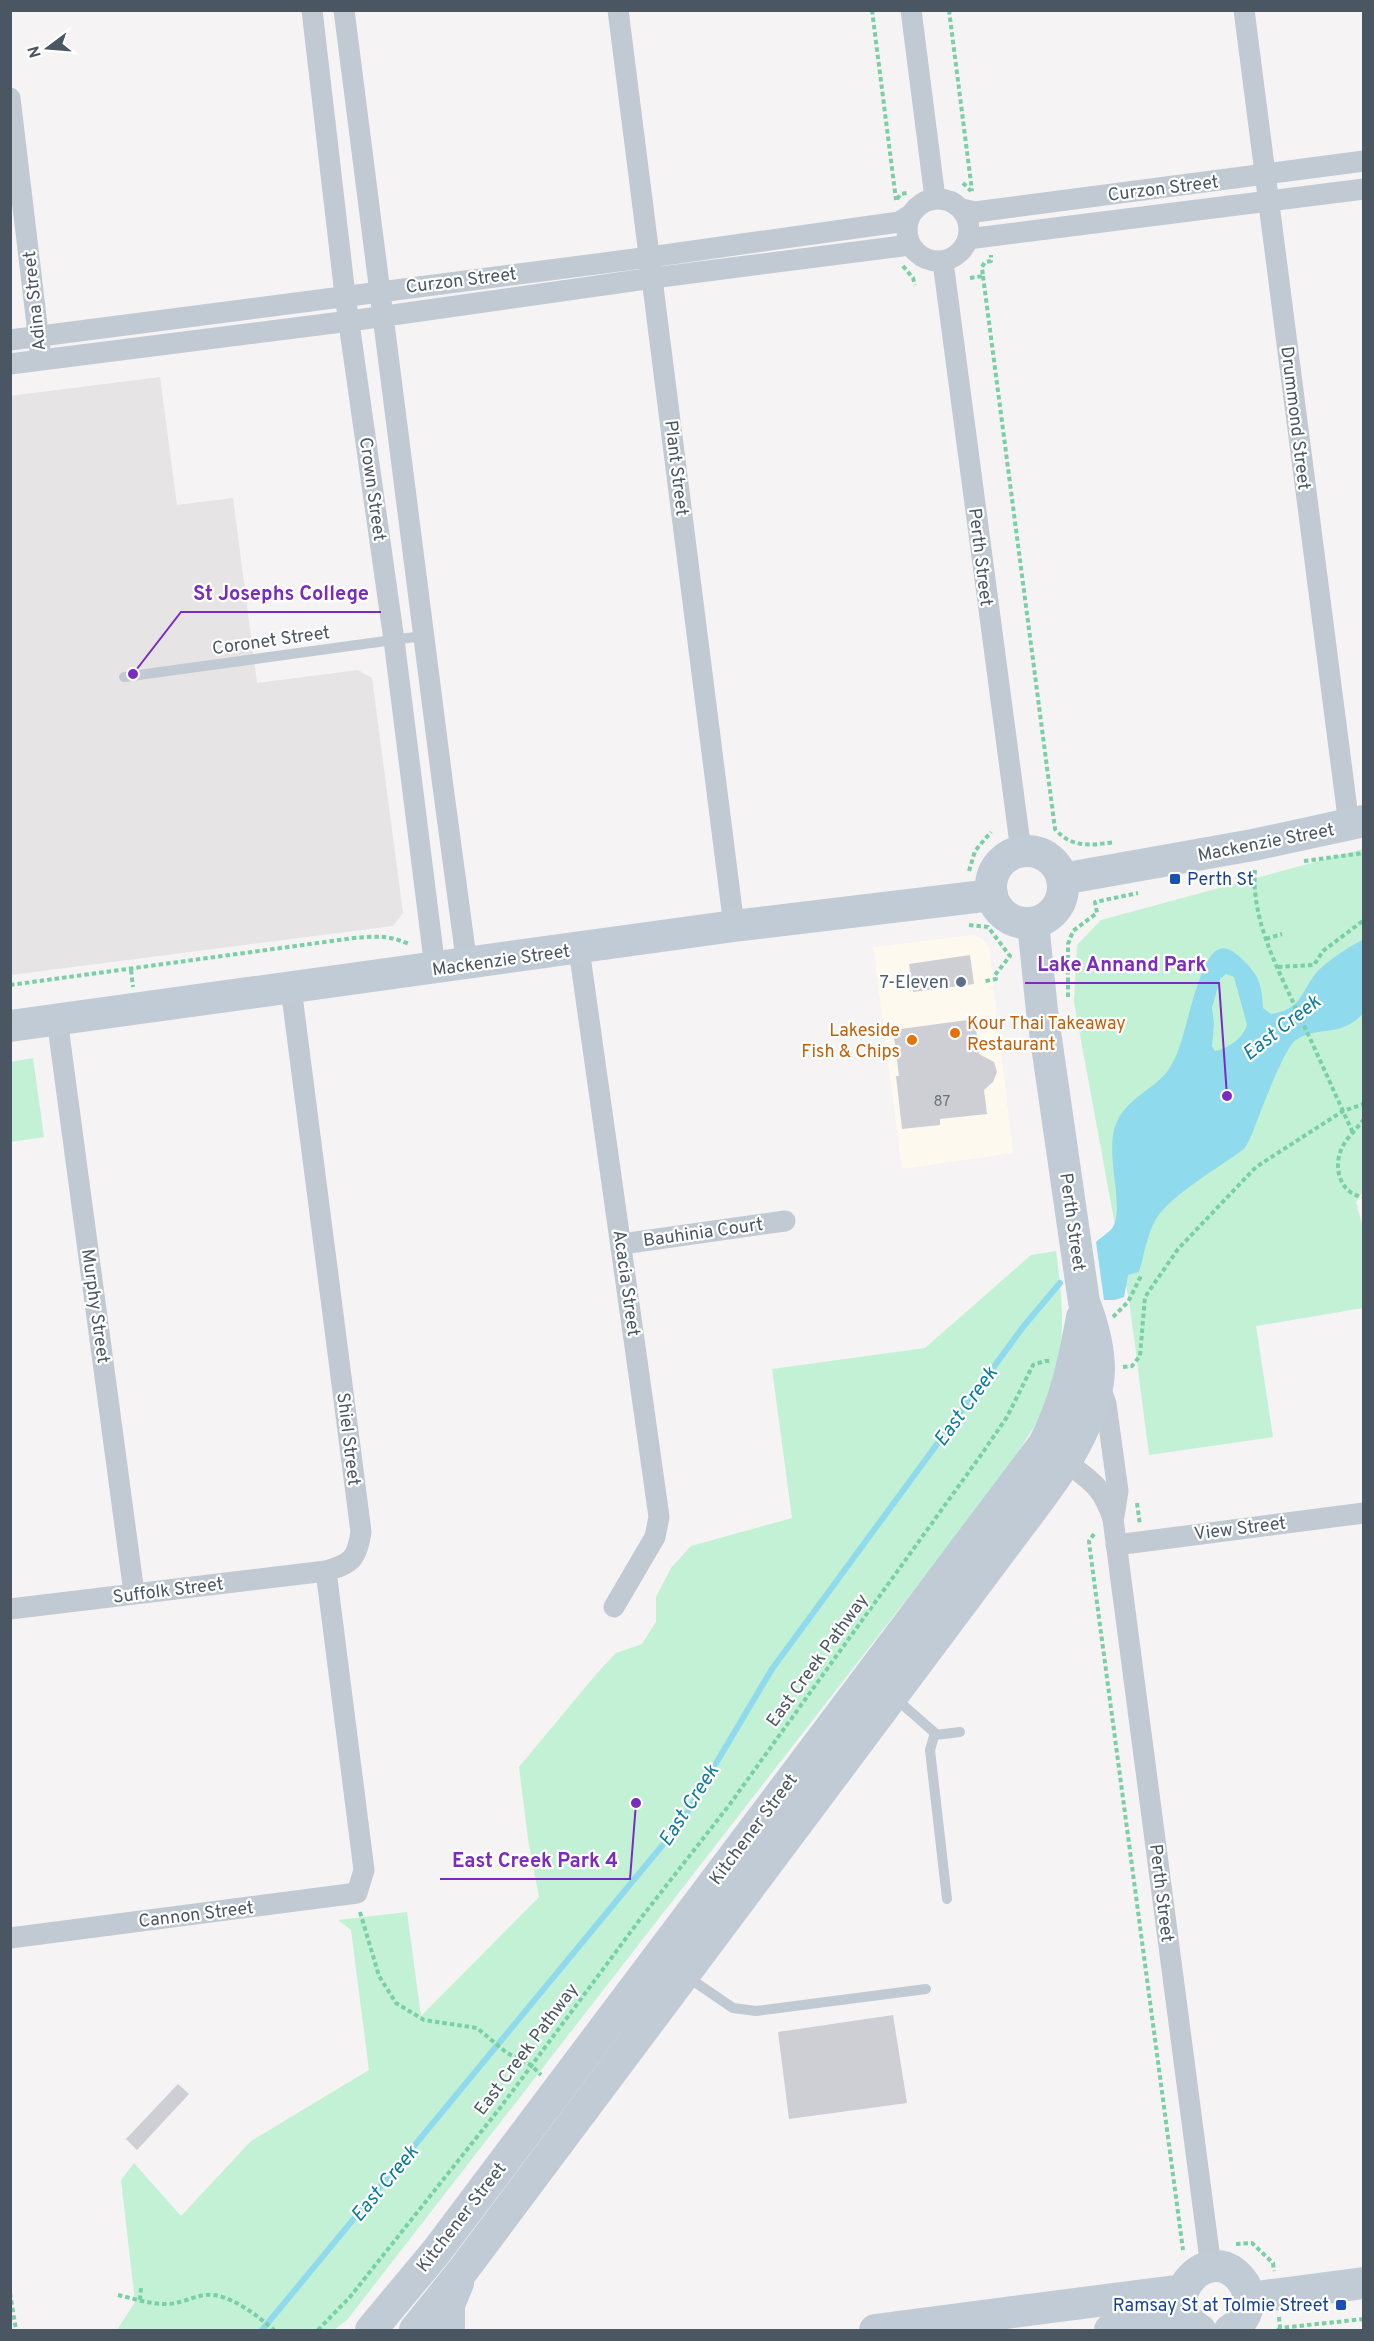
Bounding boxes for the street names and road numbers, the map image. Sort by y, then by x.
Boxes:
street label: Curzon Street [1106,171,1220,208]
street label: Adina Street [19,250,52,352]
street label: Curzon Street [404,263,518,300]
street label: Drummond Street [1274,345,1315,491]
street label: Plant Street [658,419,693,517]
street label: Crown Street [353,436,390,543]
street label: Perth Street [962,507,997,608]
street label: Coronet Street [211,622,332,661]
street label: Mackenzie Street [1196,819,1337,868]
street label: Mackenzie Street [431,940,572,983]
street label: Perth Street [1053,1172,1090,1273]
street label: Bauhinia Court [642,1214,765,1253]
street label: Acacia Street [607,1228,644,1338]
street label: Murphy Street [75,1248,114,1365]
street label: Shiel Street [330,1391,365,1487]
street label: View Street [1193,1512,1287,1547]
street label: Suffolk Street [112,1573,225,1610]
street label: East Creek Pathway [762,1590,874,1732]
street label: Kitchener Street [705,1770,804,1890]
street label: Perth Street [1143,1843,1178,1944]
street label: Cannon Street [137,1897,255,1934]
street label: East Creek Pathway [470,1979,584,2120]
street label: Kitchener Street [412,2158,512,2278]

